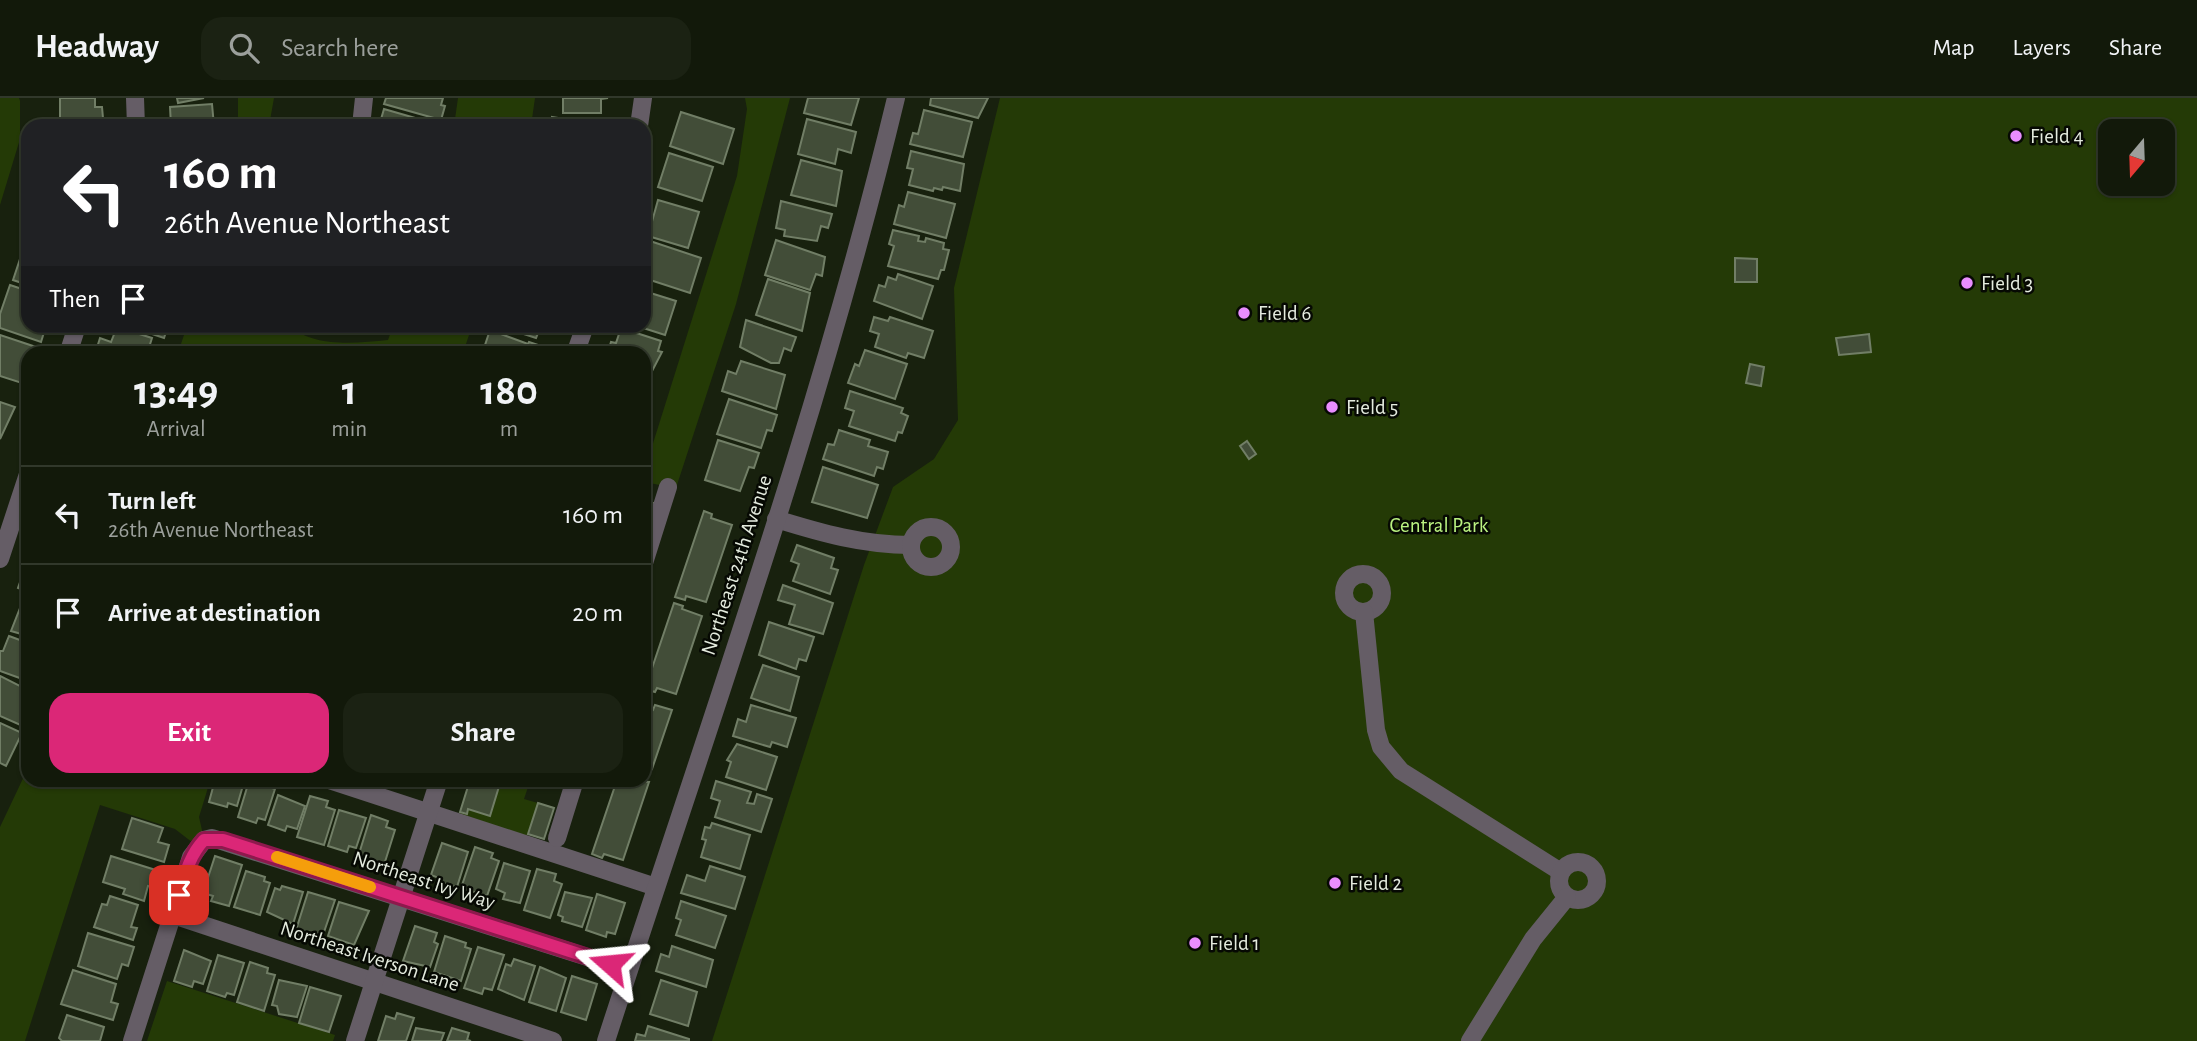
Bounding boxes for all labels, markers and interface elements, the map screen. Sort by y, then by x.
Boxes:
search box [201,17,691,80]
icon: search [225,29,263,67]
text: Headway [35,31,159,64]
text: Search here [281,35,399,61]
text: Map [1932,36,1974,60]
text: Layers [2012,36,2071,60]
text: Share [2109,36,2162,60]
north arrow [2098,119,2175,196]
map controls [2098,119,2175,196]
place label: Field 4 [2030,126,2084,147]
marker: Field 4 [2008,128,2024,144]
icon: left [49,147,140,238]
text: 160 m [164,149,278,198]
text: 26th Avenue Northeast [164,207,450,239]
place label: Field 3 [1981,273,2033,294]
marker: Field 3 [1959,275,1975,291]
icon: arrive [114,280,152,318]
text: Then [49,286,100,312]
place label: Field 6 [1258,303,1311,324]
marker: Field 6 [1236,305,1252,321]
text: 13:49 [134,370,218,412]
text: 1 [342,370,357,412]
text: 180 [480,370,538,412]
place label: Field 5 [1346,397,1398,418]
marker: Field 5 [1324,399,1340,415]
text: Arrival [147,418,206,441]
text: min [331,418,367,441]
text: m [500,418,518,441]
street label: Northeast 24th Avenue [697,473,775,658]
text: Turn left [108,488,196,514]
icon: left [49,496,87,534]
text: 160 m [563,502,623,528]
park label: Central Park [1390,515,1489,536]
text: 26th Avenue Northeast [108,519,313,542]
icon: arrive [49,594,87,632]
text: Arrive at destination [108,600,321,626]
text: 20 m [572,600,623,626]
button: Exit [49,693,329,773]
button: Share [343,693,623,773]
street label: Northeast Ivy Way [350,848,498,913]
pin [149,865,209,925]
place label: Field 2 [1349,873,1402,894]
marker: Field 2 [1327,875,1343,891]
icon: arrive [160,876,198,914]
street label: Northeast Iverson Lane [278,918,462,995]
position arrow [573,927,647,1001]
place label: Field 1 [1209,933,1260,954]
marker: Field 1 [1187,935,1203,951]

